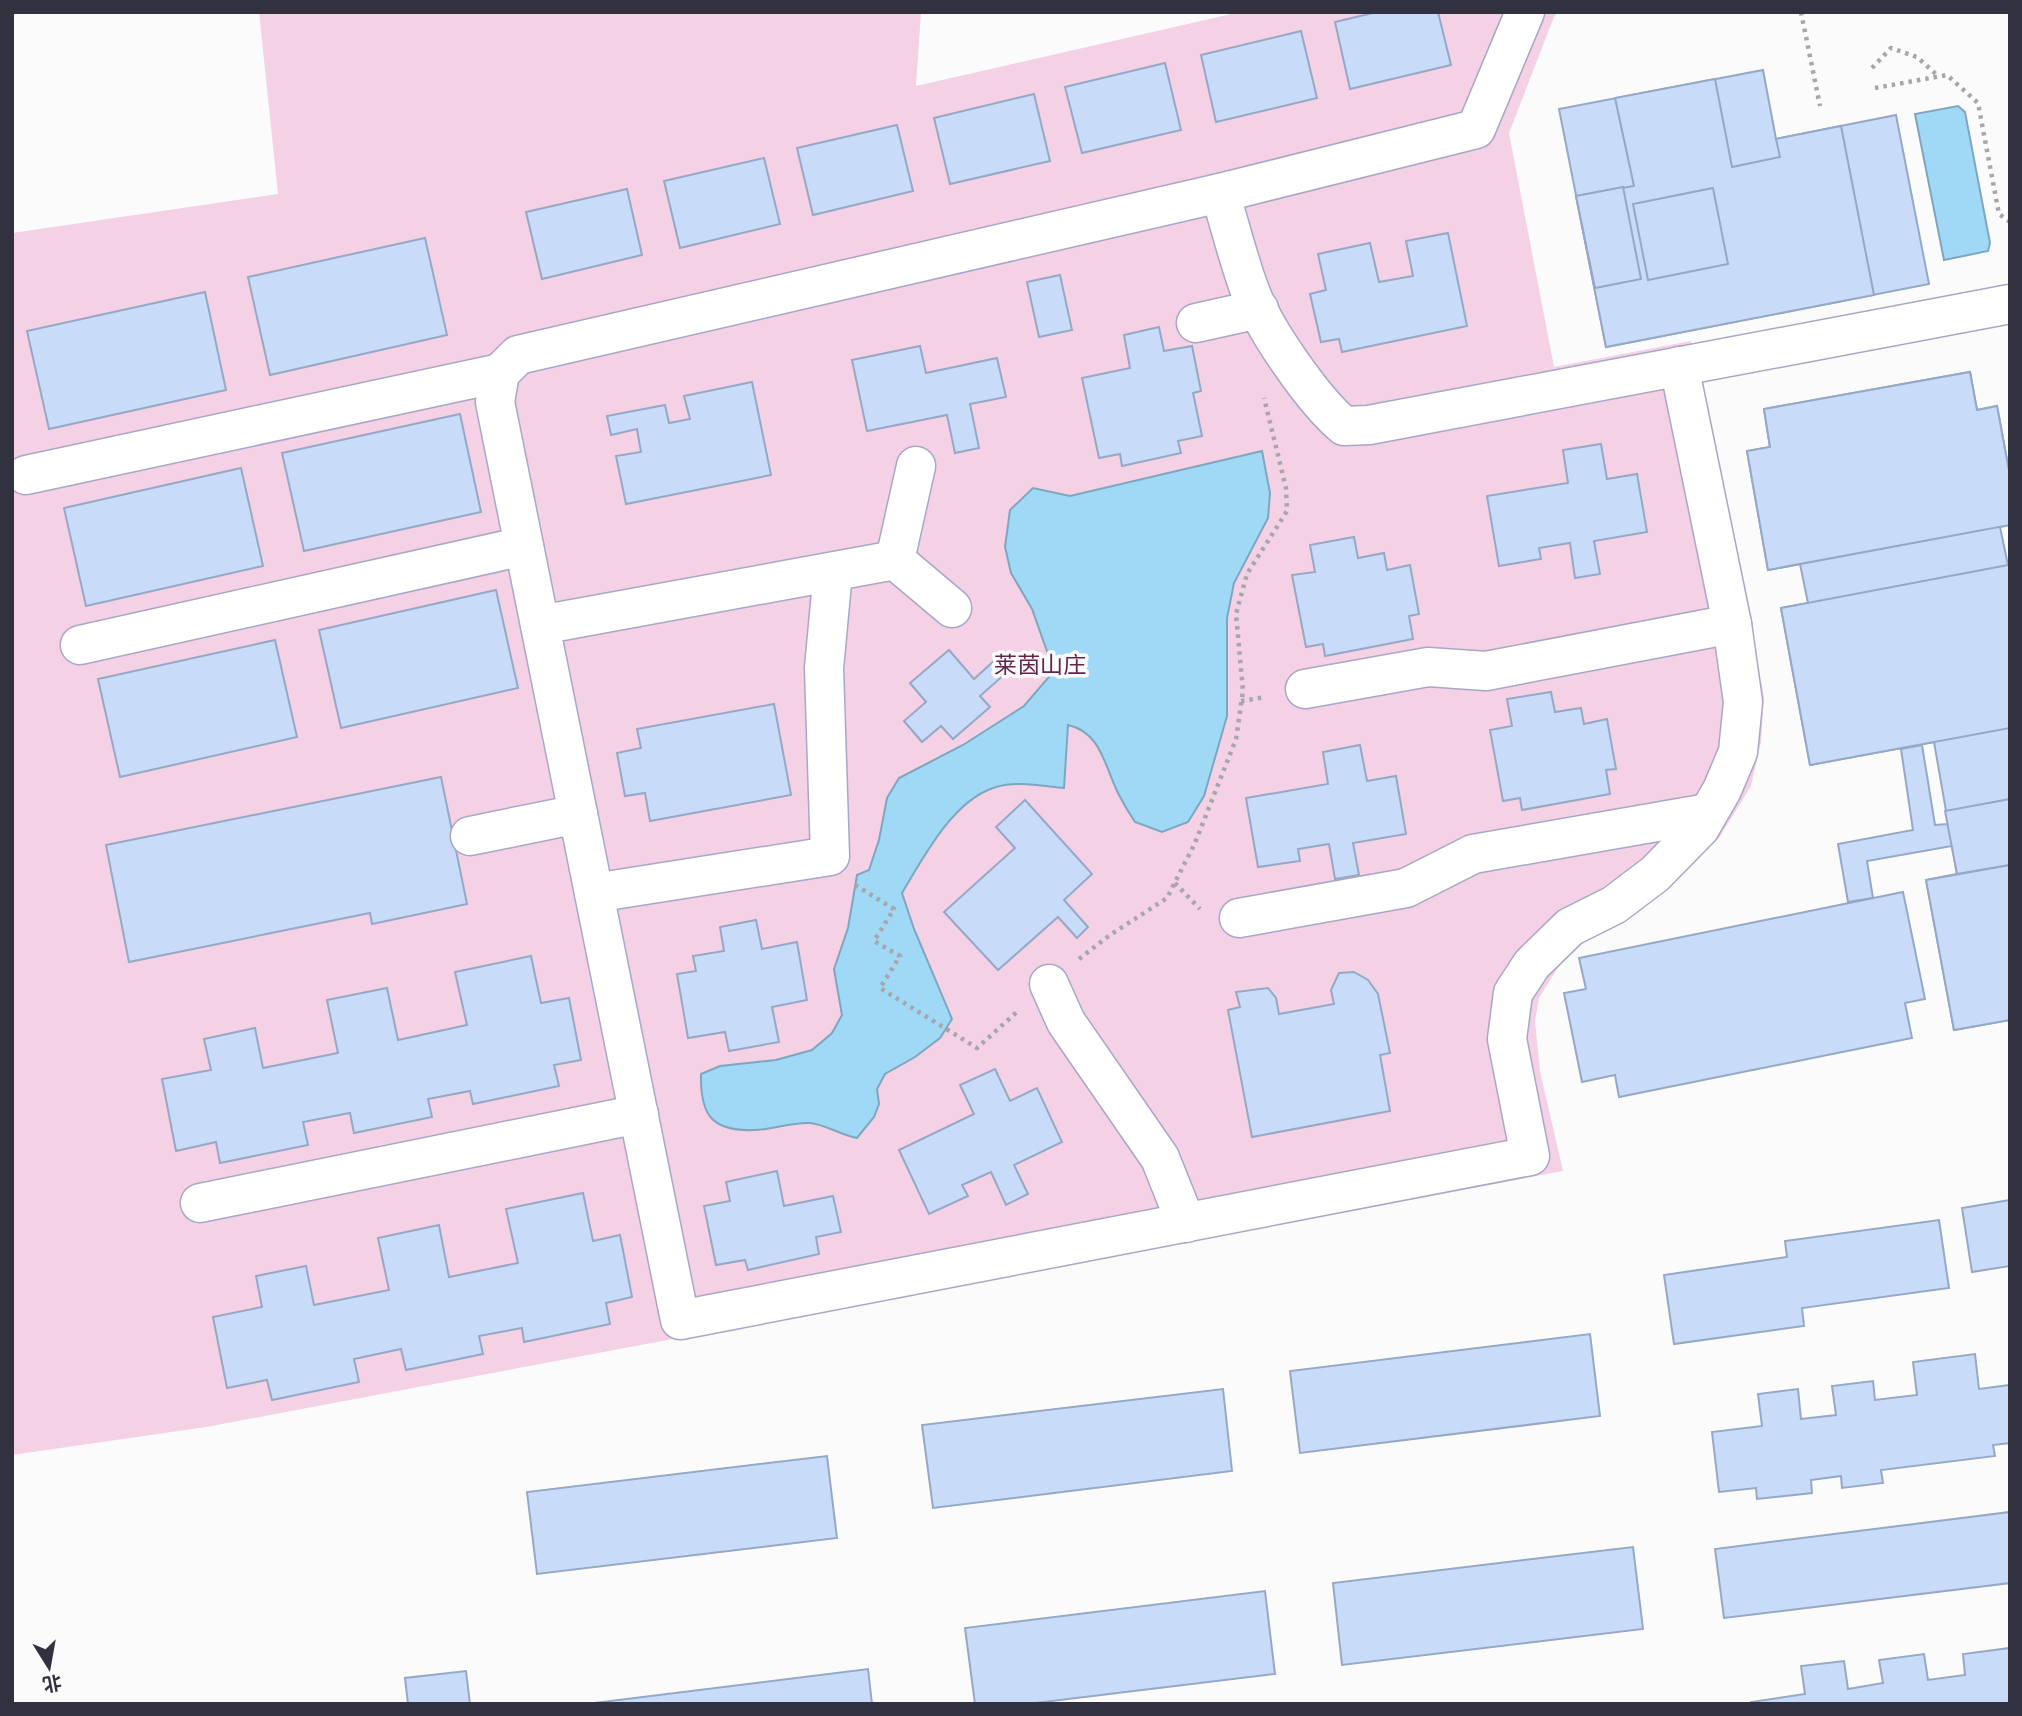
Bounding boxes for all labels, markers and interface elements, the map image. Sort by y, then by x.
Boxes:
park label: 莱茵山庄 [994,652,1086,680]
north arrow [14,1632,84,1702]
text: 北 [40,1669,63,1695]

